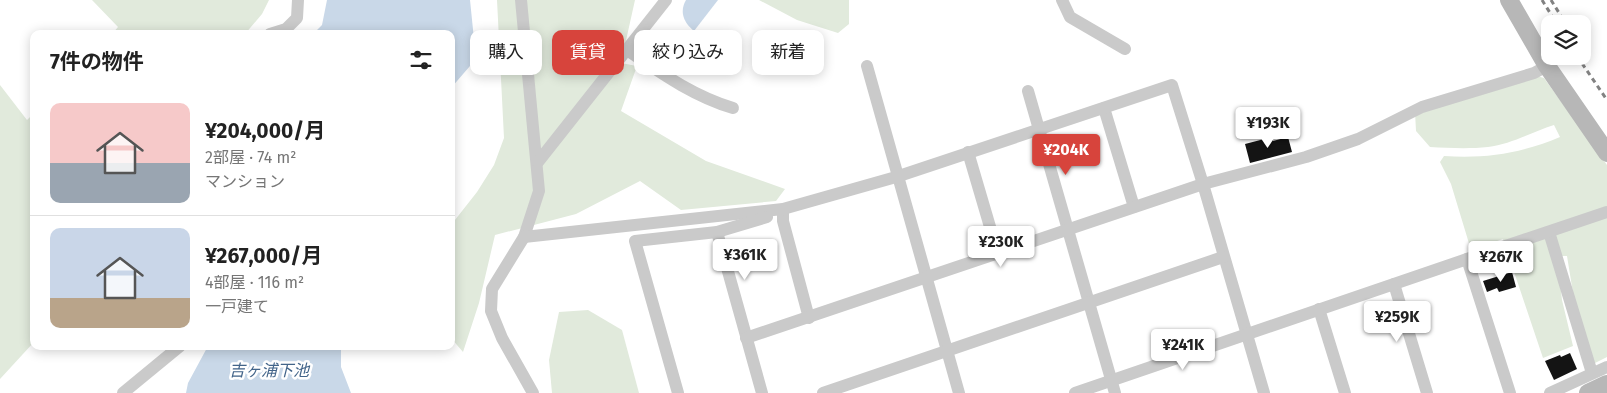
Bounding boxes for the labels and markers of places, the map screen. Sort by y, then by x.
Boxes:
pin: ¥193K [1233,106,1303,149]
pin: ¥204K [1031,134,1101,176]
pin: ¥230K [966,226,1036,268]
pin: ¥361K [710,238,780,281]
pin: ¥267K [1466,240,1536,283]
pin: ¥259K [1362,300,1432,343]
pin: ¥241K [1148,328,1218,371]

